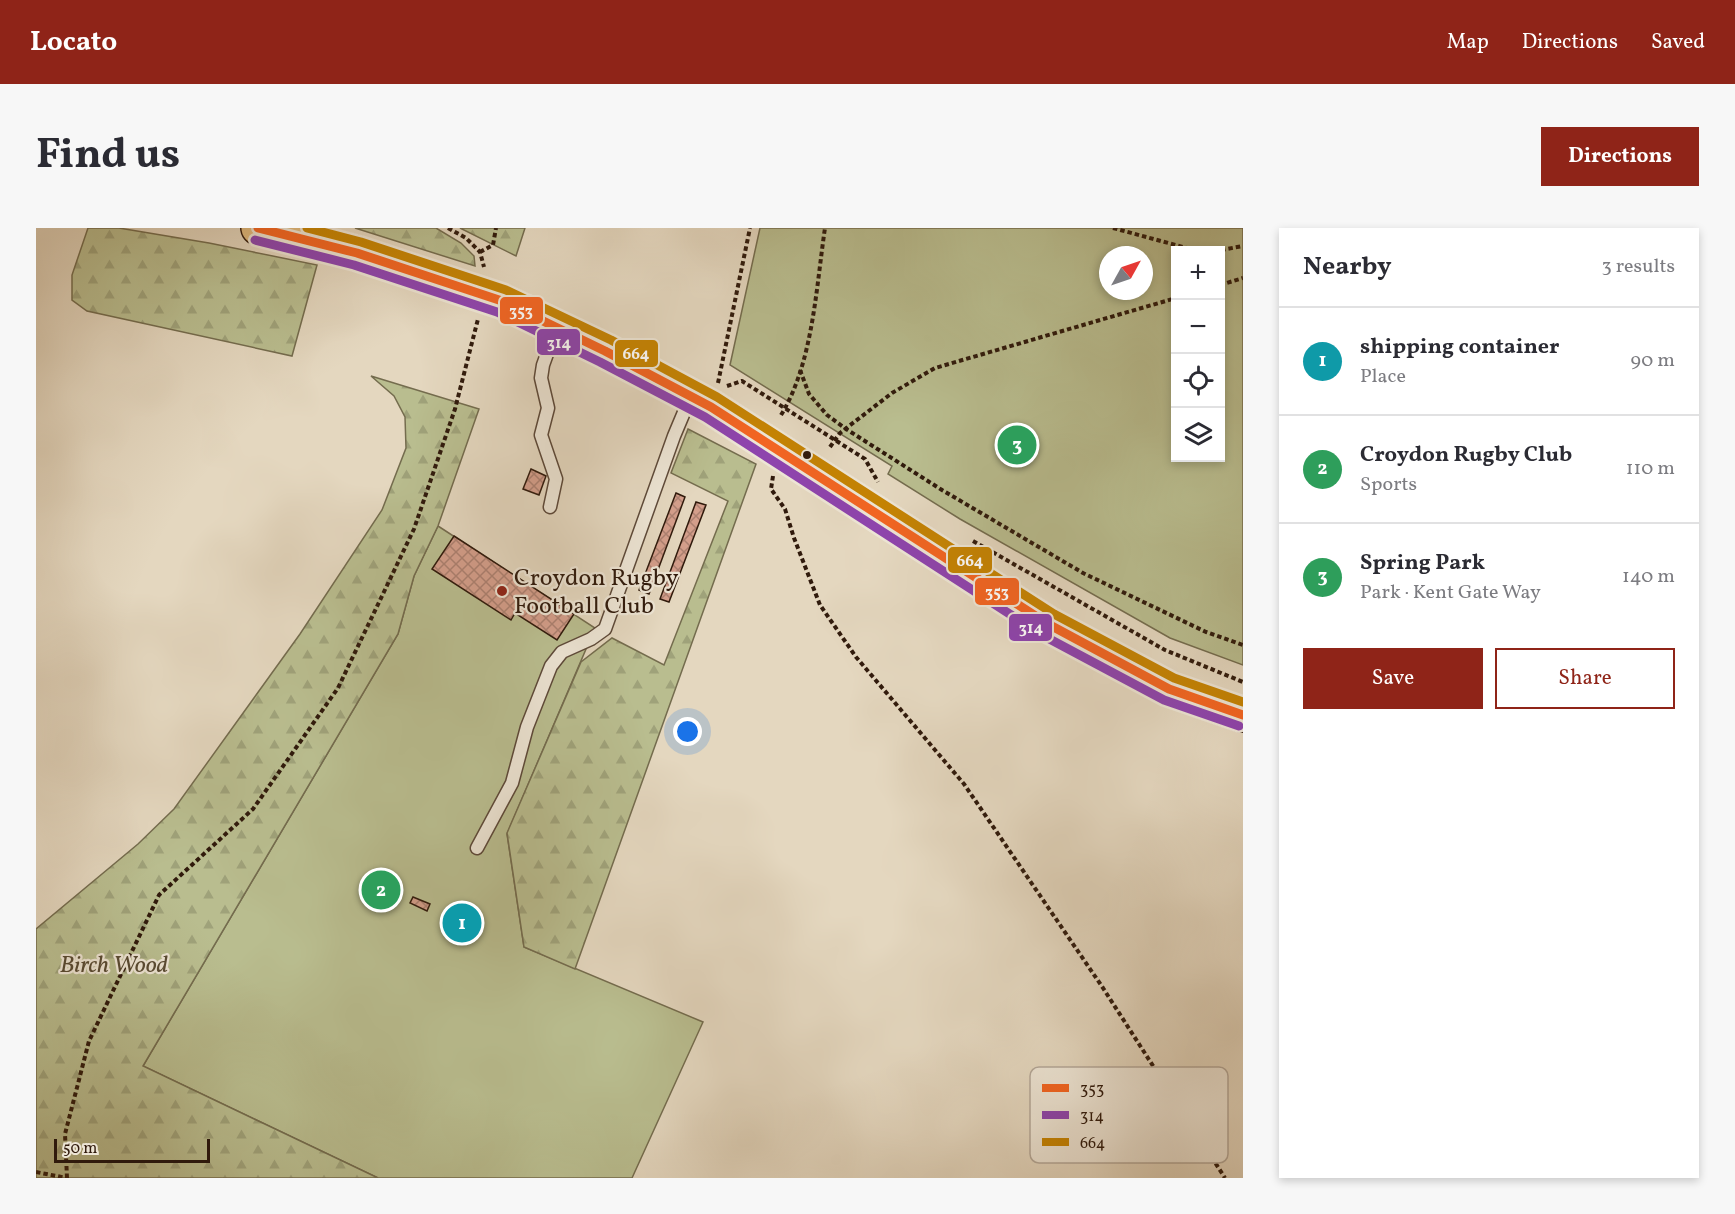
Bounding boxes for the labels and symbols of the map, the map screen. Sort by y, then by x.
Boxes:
north arrow [1099,246,1153,300]
line badge: 353 [499,296,544,325]
text: 353 [509,301,533,323]
line badge: 314 [536,328,581,356]
text: 314 [547,333,571,355]
line badge: 664 [614,339,659,368]
text: 664 [622,344,650,366]
pin: 3 [998,422,1036,468]
unlabelled marker [801,449,813,461]
line badge: 664 [947,546,993,574]
text: 664 [956,551,984,573]
place label: Croydon Rugby Football Club [514,562,679,624]
line badge: 353 [974,577,1020,606]
text: 353 [985,582,1009,604]
marker: Croydon Rugby Football Club [495,584,509,598]
line badge: 314 [1008,613,1053,642]
text: 314 [1019,618,1043,640]
your location [673,717,702,746]
pin: 2 [362,868,400,912]
pin: 1 [442,900,482,946]
park label: Birch Wood [60,949,169,983]
legend [1030,1067,1228,1163]
text: 353 [1080,1079,1104,1101]
text: 314 [1080,1106,1104,1128]
text: 664 [1080,1133,1105,1155]
scale bar [54,1136,210,1164]

